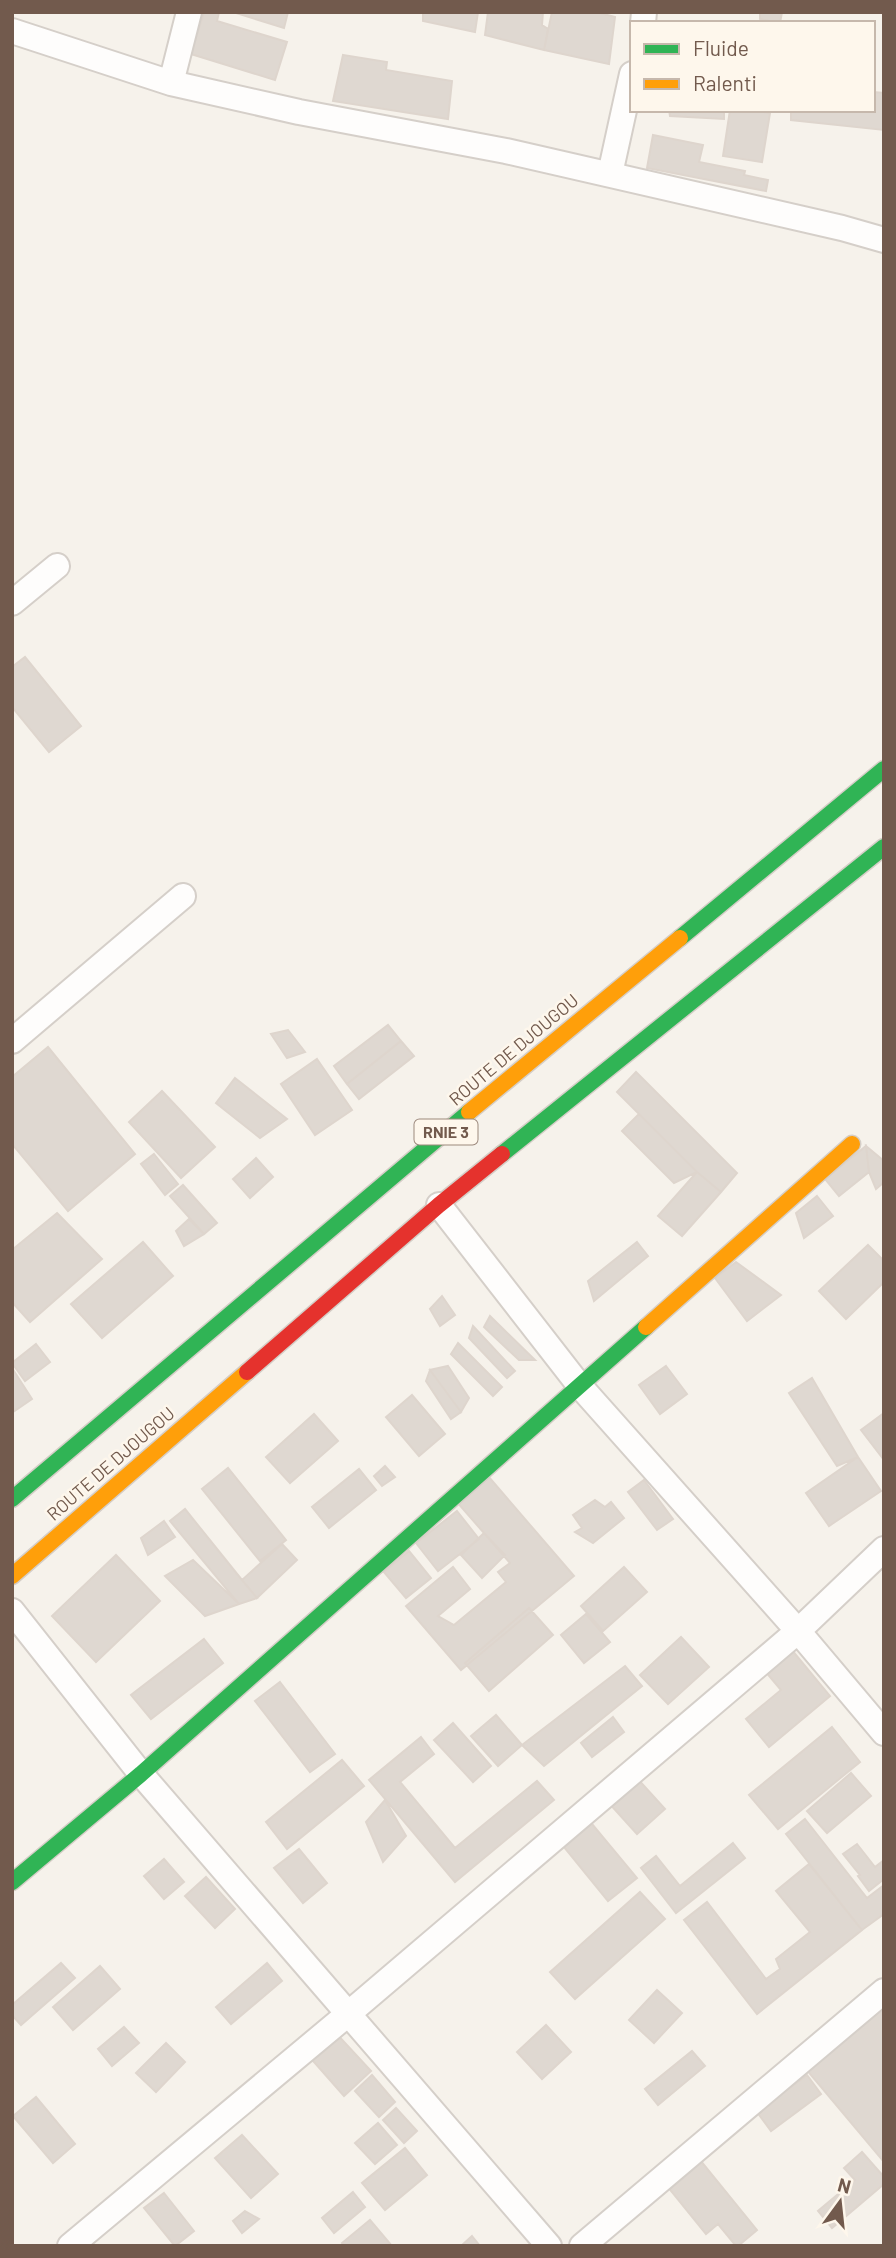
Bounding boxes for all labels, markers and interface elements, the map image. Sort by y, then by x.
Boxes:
legend [630,21,875,112]
text: Fluide [693,35,749,60]
text: Ralenti [693,70,757,95]
street label: ROUTE DE DJOUGOU [444,989,582,1110]
road number: RNIE 3 [414,1120,478,1144]
street label: ROUTE DE DJOUGOU [42,1402,179,1525]
north arrow [805,2167,875,2237]
text: N [835,2172,854,2198]

